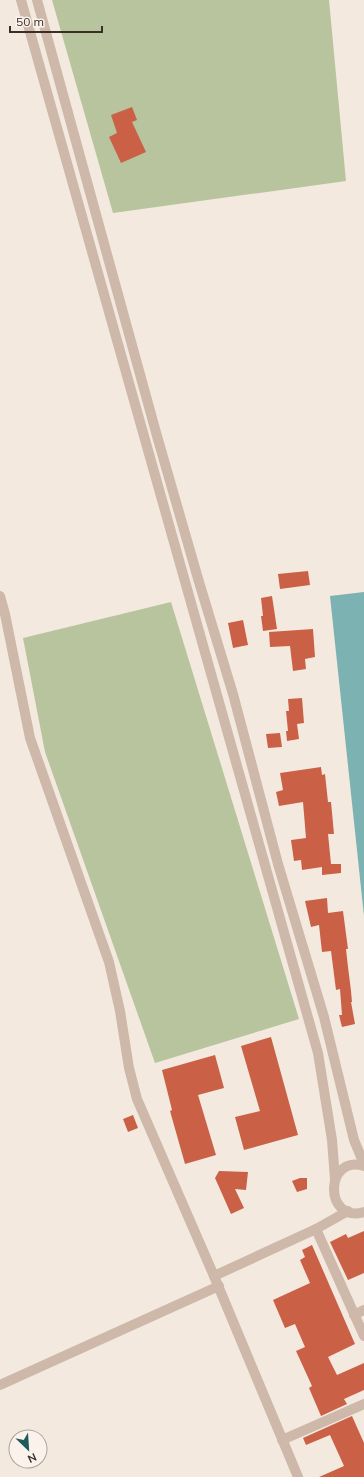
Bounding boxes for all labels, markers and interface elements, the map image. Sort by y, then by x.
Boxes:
scale bar [10,8,102,34]
text: 50 m [16,14,44,29]
north arrow [8,1429,48,1469]
text: N [26,1450,39,1466]

